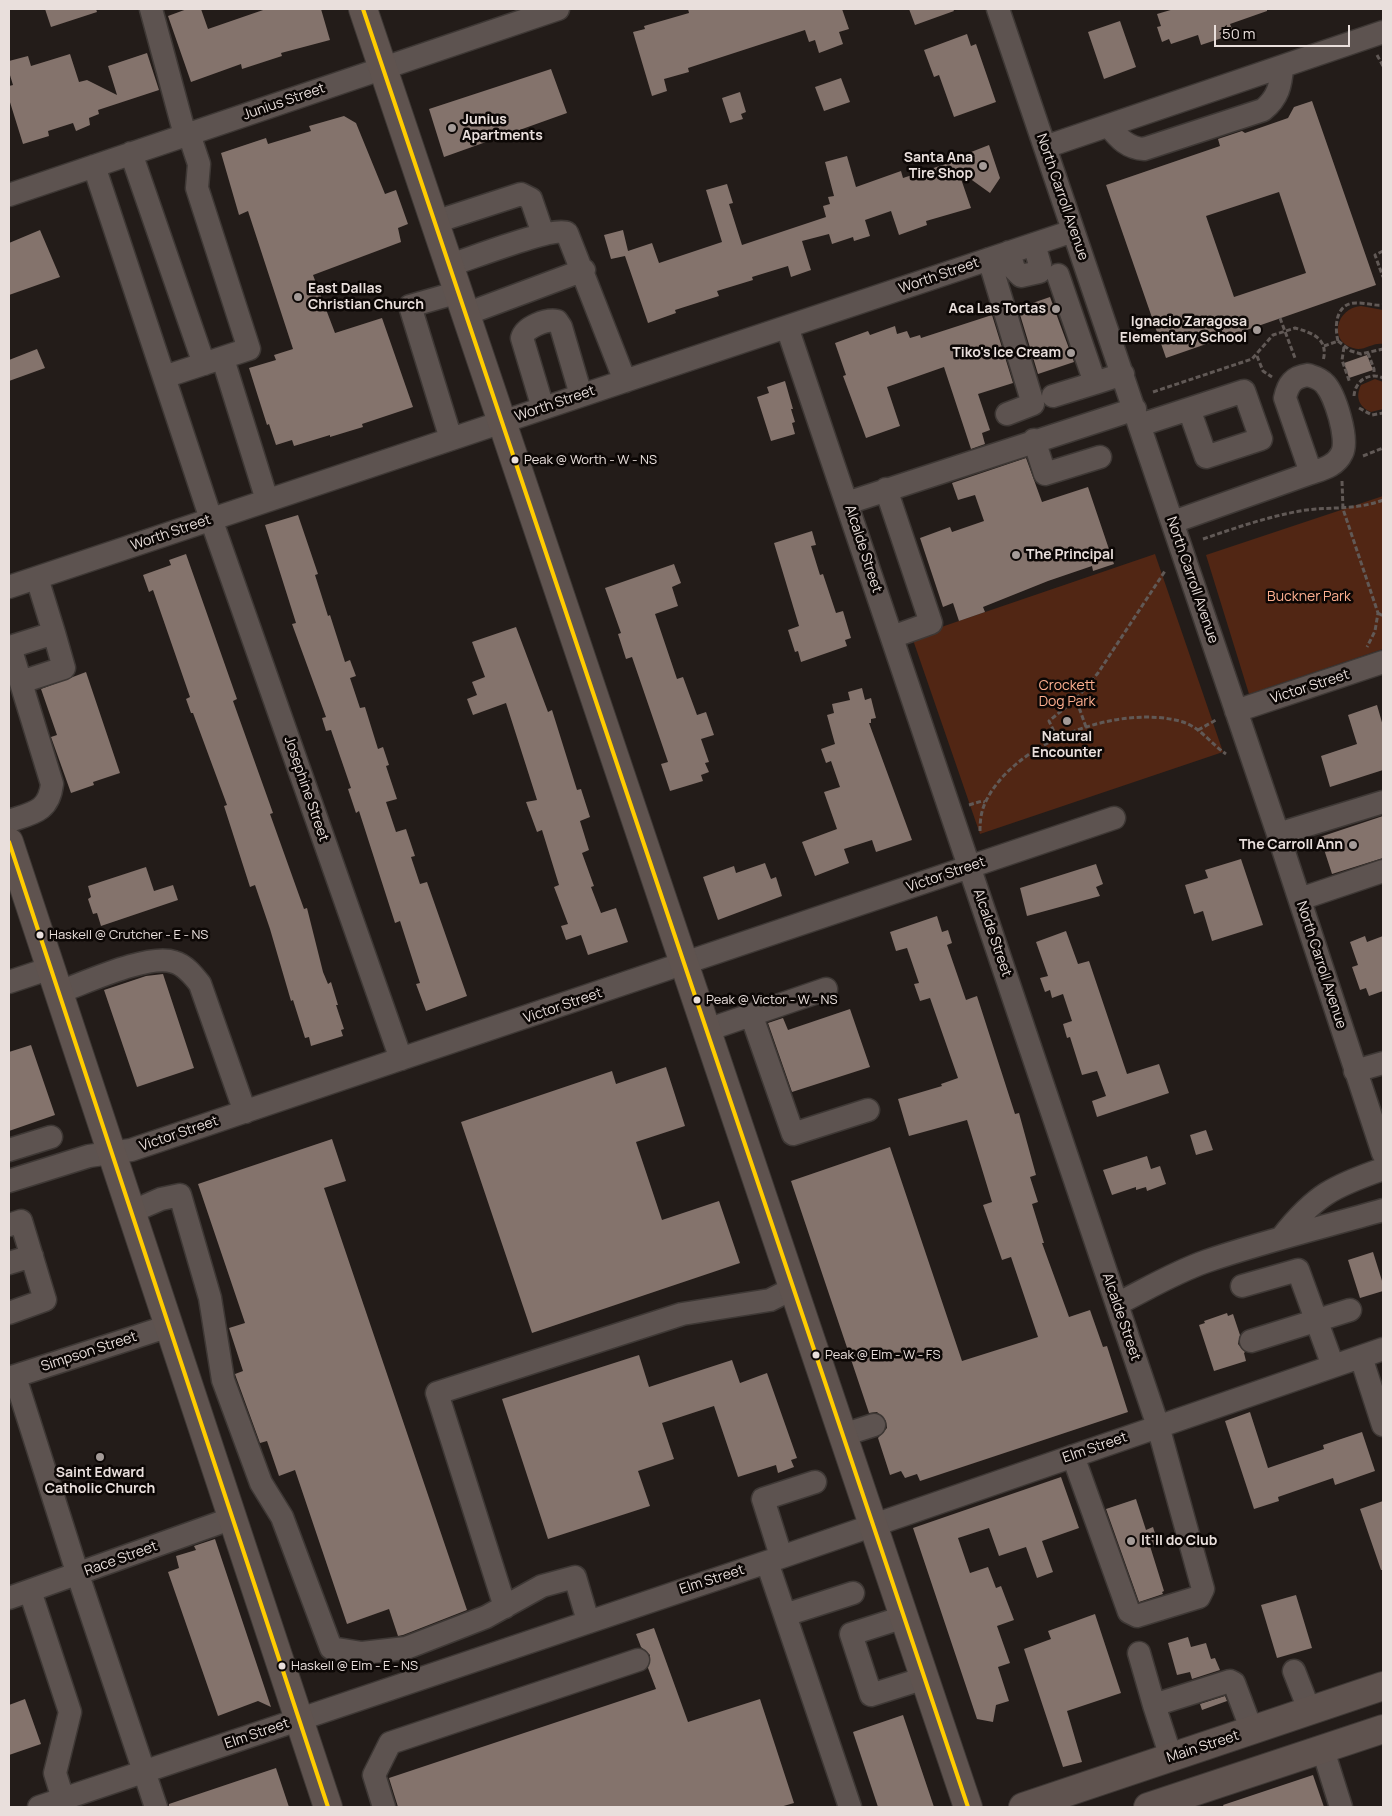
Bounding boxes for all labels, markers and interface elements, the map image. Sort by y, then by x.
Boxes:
scale bar [1217,15,1353,47]
text: 50 m [1222,23,1256,44]
street label: Junius Street [241,80,327,124]
place label: Junius Apartments [462,112,543,144]
marker: Junius Apartments [446,122,458,134]
street label: North Carroll Avenue [1032,131,1092,263]
place label: Santa Ana Tire Shop [904,150,973,182]
marker: Santa Ana Tire Shop [977,160,989,172]
street label: Worth Street [897,254,981,298]
place label: East Dallas Christian Church [308,281,424,314]
marker: East Dallas Christian Church [292,291,304,303]
place label: Aca Las Tortas [949,301,1046,317]
marker: Aca Las Tortas [1050,303,1062,315]
place label: Ignacio Zaragosa Elementary School [1120,314,1247,347]
marker: Ignacio Zaragosa Elementary School [1251,324,1263,336]
place label: Tiko's Ice Cream [952,345,1061,361]
marker: Tiko's Ice Cream [1065,347,1077,359]
street label: Worth Street [513,382,597,426]
place label: Peak @ Worth - W - NS [524,452,657,468]
marker: Peak @ Worth - W - NS [510,455,520,465]
street label: Alcalde Street [841,503,885,595]
street label: Worth Street [129,511,213,555]
street label: North Carroll Avenue [1162,514,1222,646]
place label: The Principal [1026,547,1114,563]
marker: The Principal [1010,549,1022,561]
park label: Buckner Park [1267,589,1351,605]
street label: Victor Street [1269,666,1351,708]
park label: Crockett Dog Park [1039,678,1095,710]
marker: Natural Encounter [1061,715,1073,727]
place label: Natural Encounter [1032,729,1102,762]
street label: Josephine Street [280,734,332,844]
place label: The Carroll Ann [1239,837,1343,853]
marker: The Carroll Ann [1347,839,1359,851]
street label: Victor Street [905,854,987,896]
street label: Alcalde Street [969,887,1015,979]
street label: North Carroll Avenue [1292,899,1350,1031]
place label: Haskell @ Crutcher - E - NS [49,927,208,943]
marker: Haskell @ Crutcher - E - NS [35,930,45,940]
street label: Victor Street [522,985,604,1027]
place label: Peak @ Victor - W - NS [706,992,837,1008]
marker: Peak @ Victor - W - NS [692,995,702,1005]
street label: Victor Street [138,1113,220,1155]
street label: Alcalde Street [1098,1271,1144,1363]
street label: Simpson Street [39,1329,139,1375]
place label: Peak @ Elm - W - FS [825,1347,940,1363]
marker: Peak @ Elm - W - FS [811,1350,821,1360]
street label: Elm Street [1061,1429,1129,1467]
marker: Saint Edward Catholic Church [94,1451,106,1463]
place label: Saint Edward Catholic Church [45,1465,155,1498]
place label: It'll do Club [1141,1533,1217,1549]
marker: It'll do Club [1125,1535,1137,1547]
street label: Race Street [82,1538,160,1580]
street label: Elm Street [678,1562,746,1598]
place label: Haskell @ Elm - E - NS [291,1658,418,1674]
marker: Haskell @ Elm - E - NS [277,1661,287,1671]
street label: Elm Street [223,1715,291,1753]
street label: Main Street [1165,1727,1241,1767]

